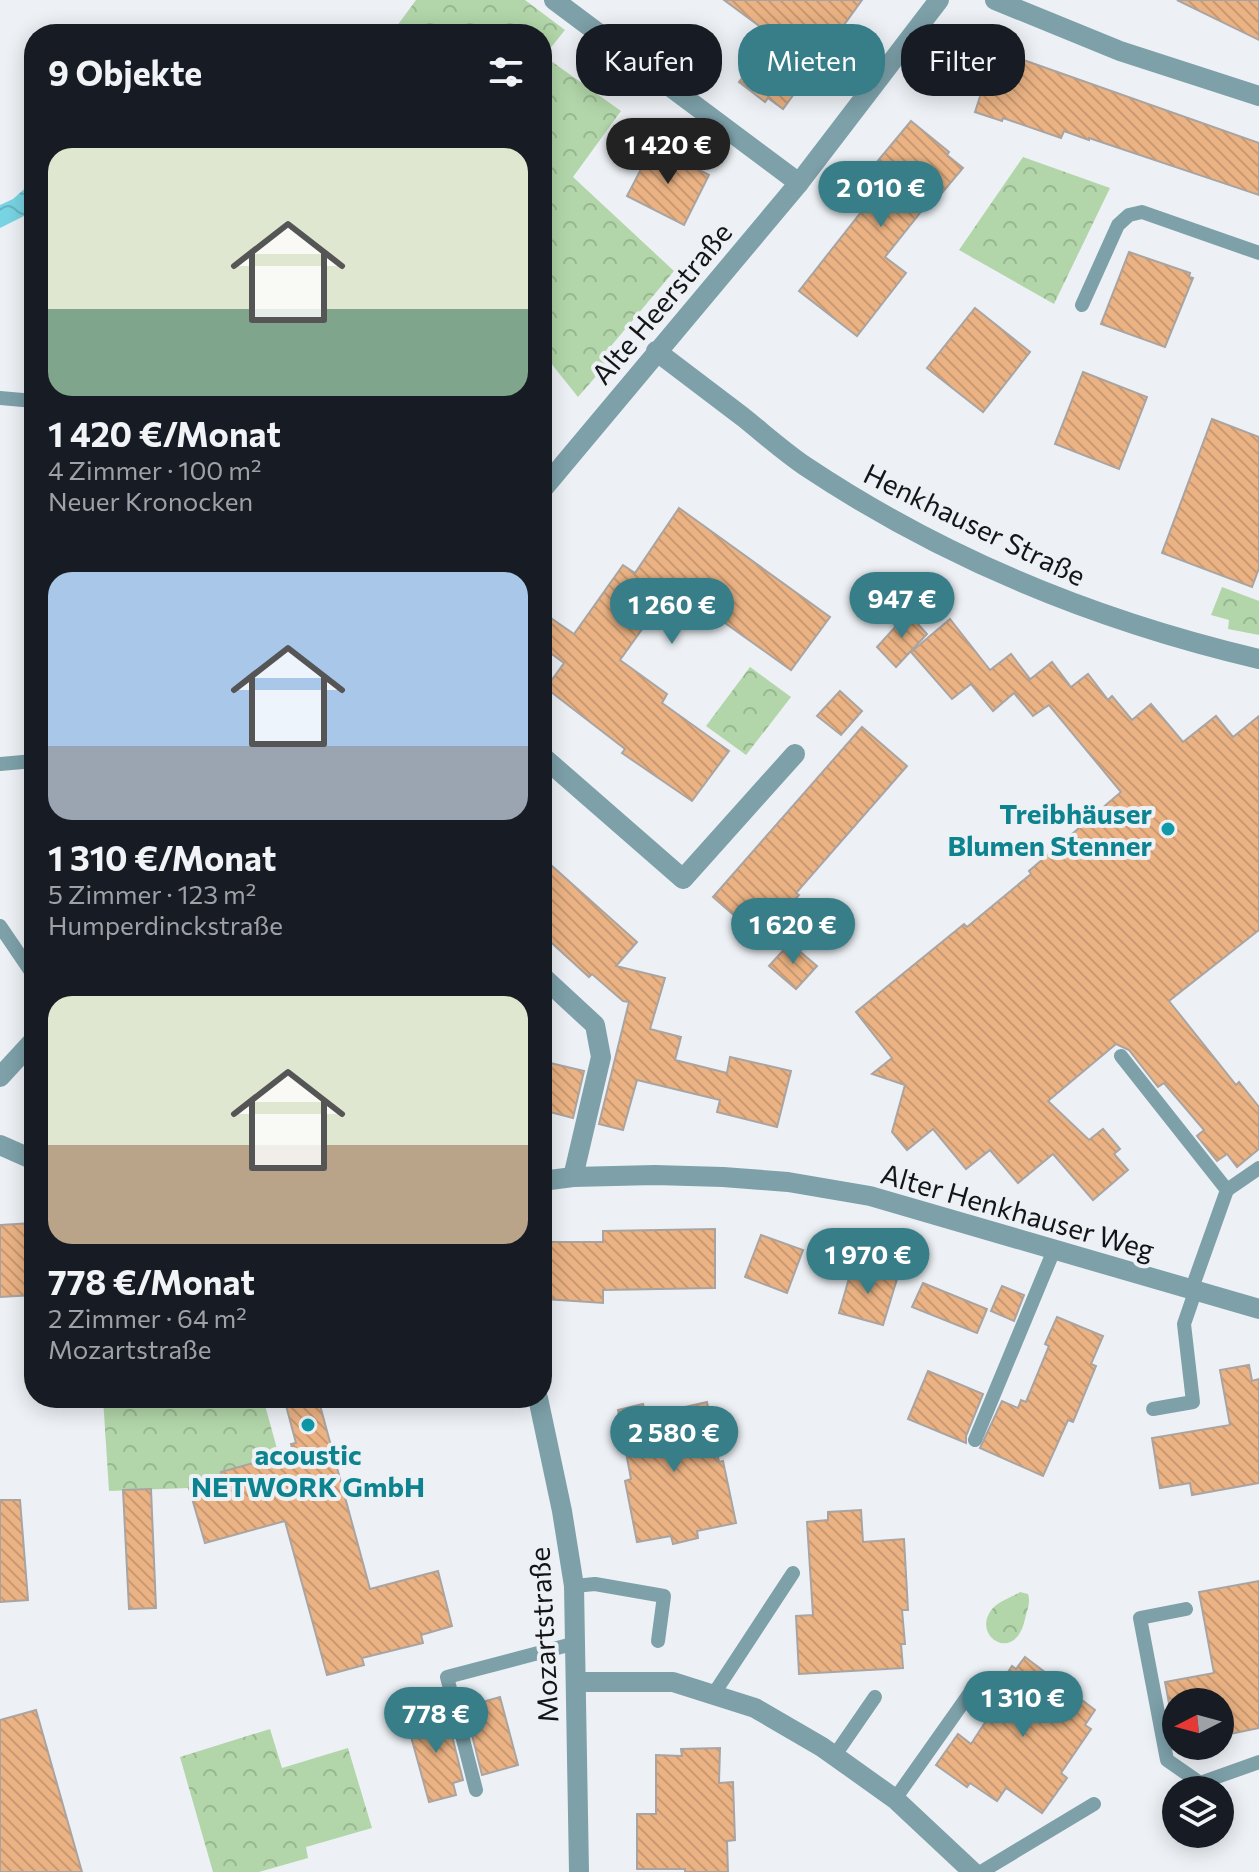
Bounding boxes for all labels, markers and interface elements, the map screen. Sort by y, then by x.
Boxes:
chip: Kaufen [576,24,722,96]
chip: Mieten [738,24,885,96]
chip: Filter [901,24,1025,96]
icon: filters [484,50,528,94]
text: 9 Objekte [48,51,202,93]
pin: 1 420 € [594,118,742,186]
text: 1 420 € [624,128,712,159]
pin: 2 010 € [807,161,955,229]
text: 2 010 € [836,171,926,202]
icon: home [216,200,360,344]
street label: Alte Heerstraße [584,215,738,391]
text: 1 420 €/Monat [48,412,281,454]
text: 4 Zimmer · 100 m² [48,454,261,485]
street label: Henkhauser Straße [859,456,1091,592]
text: Neuer Kronocken [48,485,253,516]
pin: 947 € [846,572,958,640]
pin: 1 260 € [598,578,746,646]
text: 947 € [867,582,937,613]
text: 1 260 € [628,588,716,619]
icon: home [216,624,360,768]
place label: Treibhäuser Blumen Stenner [947,796,1152,862]
marker: Treibhäuser Blumen Stenner [1159,820,1177,838]
text: 1 310 €/Monat [48,836,276,878]
text: 5 Zimmer · 123 m² [48,878,256,909]
pin: 1 620 € [719,898,867,966]
text: 1 620 € [749,908,837,939]
text: Humperdinckstraße [48,909,283,940]
icon: home [216,1048,360,1192]
street label: Alter Henkhauser Weg [877,1156,1159,1266]
pin: 1 970 € [794,1228,942,1296]
text: 1 970 € [824,1238,912,1269]
text: 778 €/Monat [48,1260,255,1302]
text: 2 Zimmer · 64 m² [48,1302,247,1333]
text: Mozartstraße [48,1333,212,1364]
pin: 2 580 € [600,1406,748,1474]
marker: acoustic NETWORK GmbH [299,1416,317,1434]
text: 2 580 € [628,1416,720,1447]
place label: acoustic NETWORK GmbH [191,1437,425,1503]
street label: Mozartstraße [521,1546,565,1724]
pin: 1 310 € [949,1671,1097,1739]
text: 1 310 € [981,1681,1065,1712]
pin: 778 € [380,1687,492,1755]
north arrow [1162,1688,1234,1760]
map controls [1162,1688,1234,1848]
text: 778 € [402,1697,470,1728]
button: layers [1162,1776,1234,1848]

